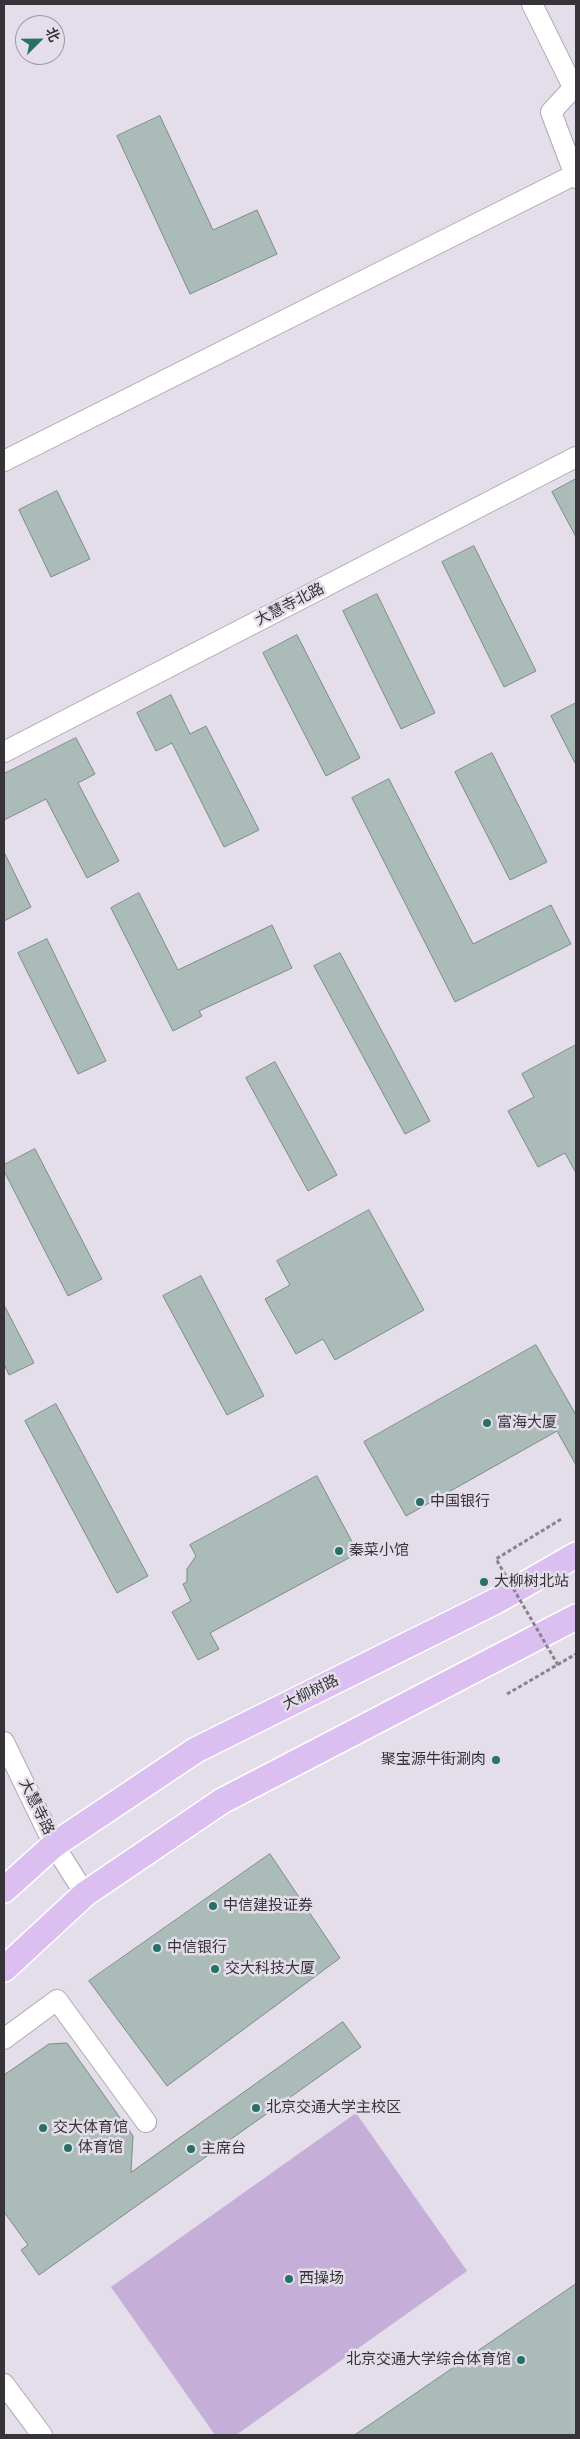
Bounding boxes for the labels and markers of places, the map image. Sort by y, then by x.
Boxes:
place label: 富海大厦 [497,1414,557,1432]
marker: 富海大厦 [481,1417,493,1429]
place label: 中国银行 [430,1493,490,1511]
marker: 中国银行 [414,1496,426,1508]
place label: 秦菜小馆 [349,1542,409,1560]
marker: 秦菜小馆 [333,1545,345,1557]
place label: 大柳树北站 [494,1573,569,1591]
marker: 大柳树北站 [478,1576,490,1588]
place label: 聚宝源牛街涮肉 [381,1751,486,1769]
marker: 聚宝源牛街涮肉 [490,1754,502,1766]
place label: 中信建投证券 [223,1897,313,1915]
marker: 中信建投证券 [207,1900,219,1912]
place label: 中信银行 [167,1939,227,1957]
marker: 中信银行 [151,1942,163,1954]
place label: 交大科技大厦 [225,1960,315,1978]
marker: 交大科技大厦 [209,1963,221,1975]
place label: 北京交通大学主校区 [266,2099,401,2117]
marker: 北京交通大学主校区 [250,2102,262,2114]
place label: 交大体育馆 [53,2119,128,2137]
marker: 交大体育馆 [37,2122,49,2134]
place label: 体育馆 [78,2139,123,2157]
place label: 主席台 [201,2140,246,2158]
marker: 体育馆 [62,2142,74,2154]
marker: 主席台 [185,2143,197,2155]
place label: 西操场 [299,2270,344,2288]
marker: 西操场 [283,2273,295,2285]
place label: 北京交通大学综合体育馆 [346,2351,511,2369]
marker: 北京交通大学综合体育馆 [515,2354,527,2366]

